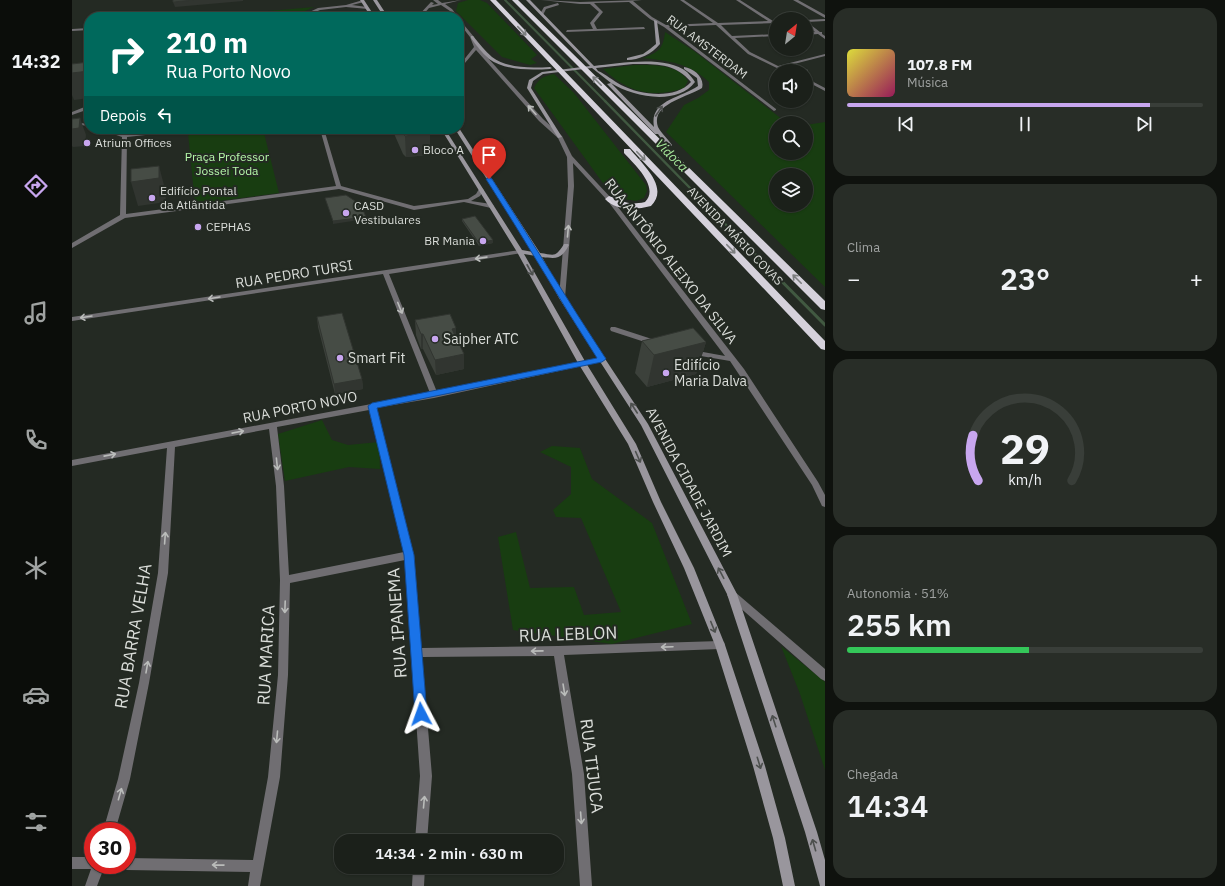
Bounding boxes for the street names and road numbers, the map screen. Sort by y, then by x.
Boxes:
street label: RUA AMSTERDAM [664,11,751,82]
street label: RUA ANTÔNIO ALEIXO DA SILVA [601,174,742,347]
street label: AVENIDA MÁRIO COVAS [684,183,786,288]
street label: RUA PEDRO TURSI [234,256,354,292]
street label: RUA PORTO NOVO [241,387,359,427]
street label: AVENIDA CIDADE JARDIM [642,404,736,560]
street label: RUA BARRA VELHA [109,562,157,710]
street label: RUA IPANEMA [382,567,412,679]
street label: RUA MARICA [252,604,280,706]
street label: RUA LEBLON [518,621,618,647]
street label: RUA TIJUCA [575,718,609,815]

